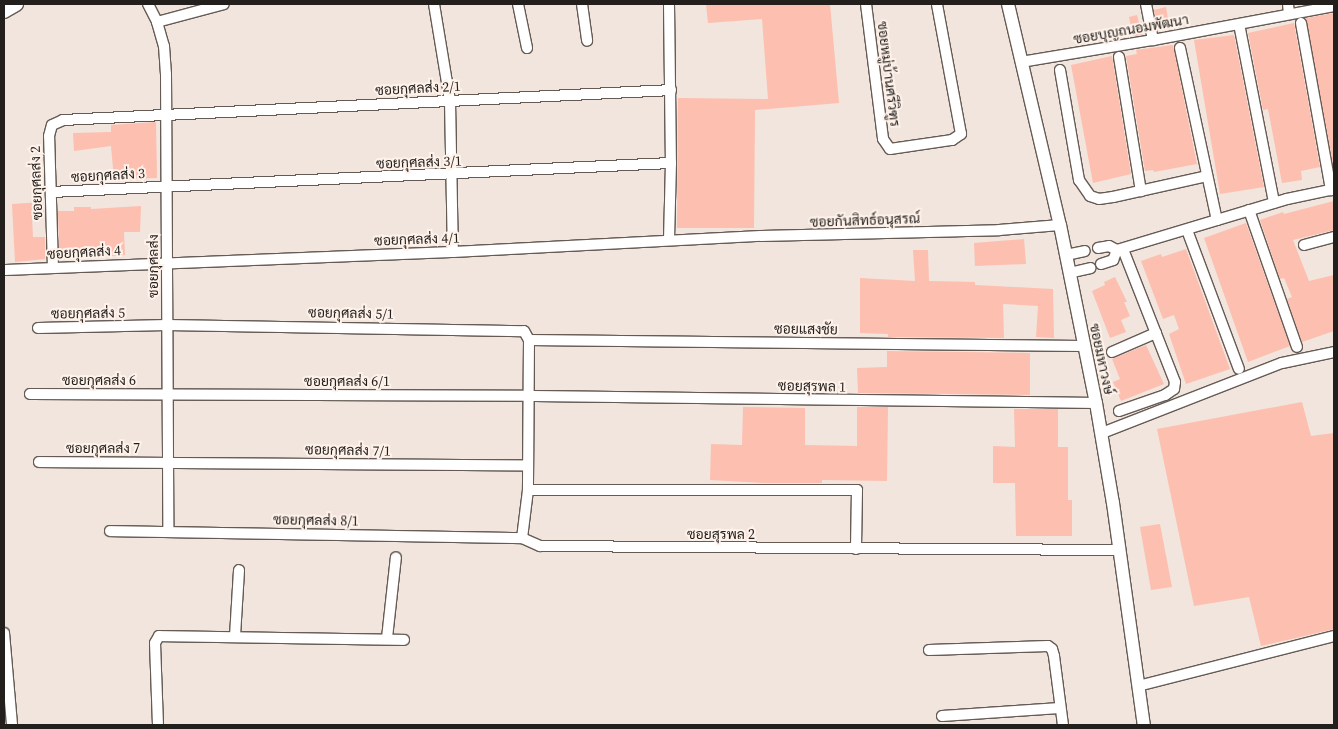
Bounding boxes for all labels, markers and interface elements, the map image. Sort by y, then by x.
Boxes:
street label: ซอยบุญถนอมพัฒนา [1072,11,1190,47]
street label: ซอยหมู่บ้านศรีวิฑูร [874,20,904,128]
street label: ซอยกุศลส่ง 2/1 [375,77,461,99]
street label: ซอยกุศลส่ง 2 [26,146,46,220]
street label: ซอยกุศลส่ง 3/1 [376,152,462,172]
street label: ซอยกุศลส่ง 3 [71,165,145,185]
street label: ซอยกันสิทธ์อนุสรณ์ [810,210,920,230]
street label: ซอยกุศลส่ง 4/1 [374,229,460,249]
street label: ซอยกุศลส่ง [145,234,161,298]
street label: ซอยกุศลส่ง 4 [47,242,121,262]
street label: ซอยกุศลส่ง 5 [51,304,125,322]
street label: ซอยกุศลส่ง 5/1 [308,304,394,322]
street label: ซอยแสงชัย [774,320,838,338]
street label: ซอยมหาวงษ์ [1086,322,1118,396]
street label: ซอยกุศลส่ง 6 [62,372,136,388]
street label: ซอยกุศลส่ง 6/1 [304,373,390,389]
street label: ซอยสุรพล 1 [778,377,846,395]
street label: ซอยกุศลส่ง 7 [66,440,140,456]
street label: ซอยกุศลส่ง 7/1 [305,441,391,459]
street label: ซอยกุศลส่ง 8/1 [273,511,359,529]
street label: ซอยสุรพล 2 [687,526,755,542]

